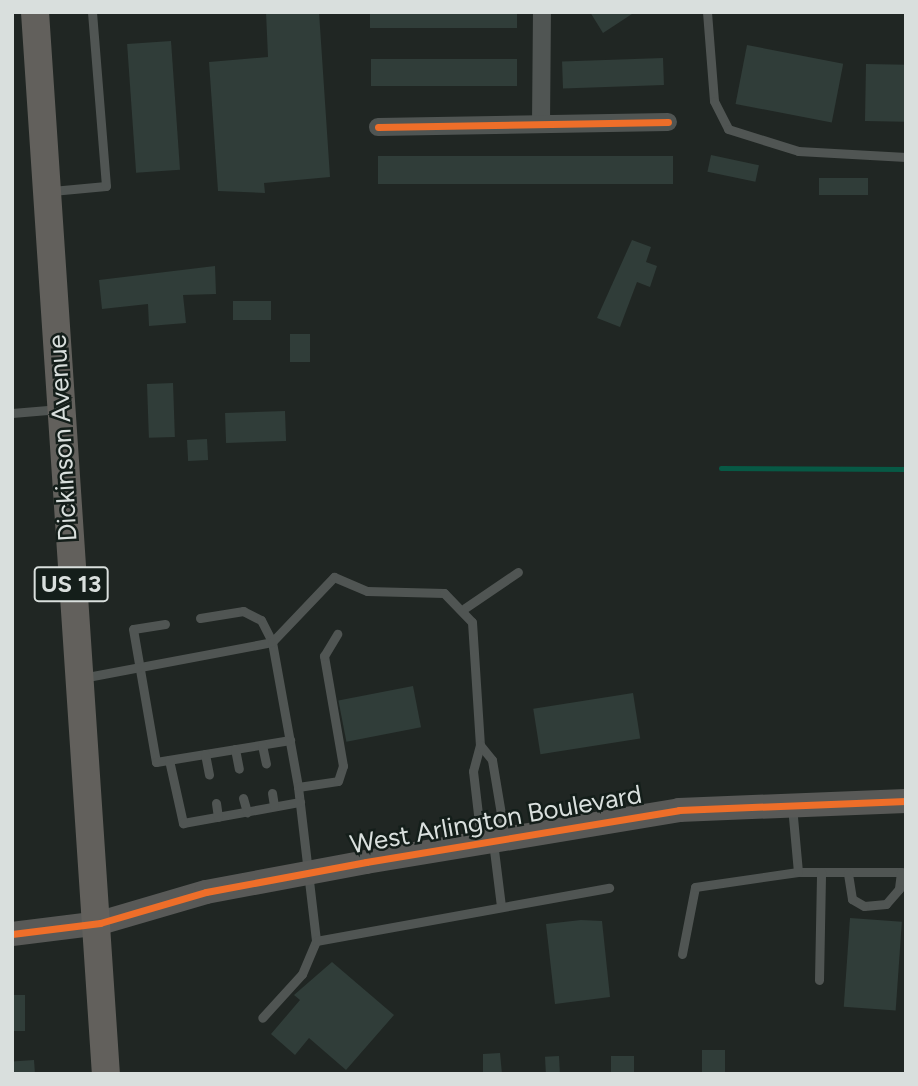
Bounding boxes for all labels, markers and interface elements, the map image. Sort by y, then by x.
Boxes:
street label: Dickinson Avenue [42,334,84,542]
road number: US 13 [32,564,110,604]
street label: West Arlington Boulevard [348,779,644,861]

